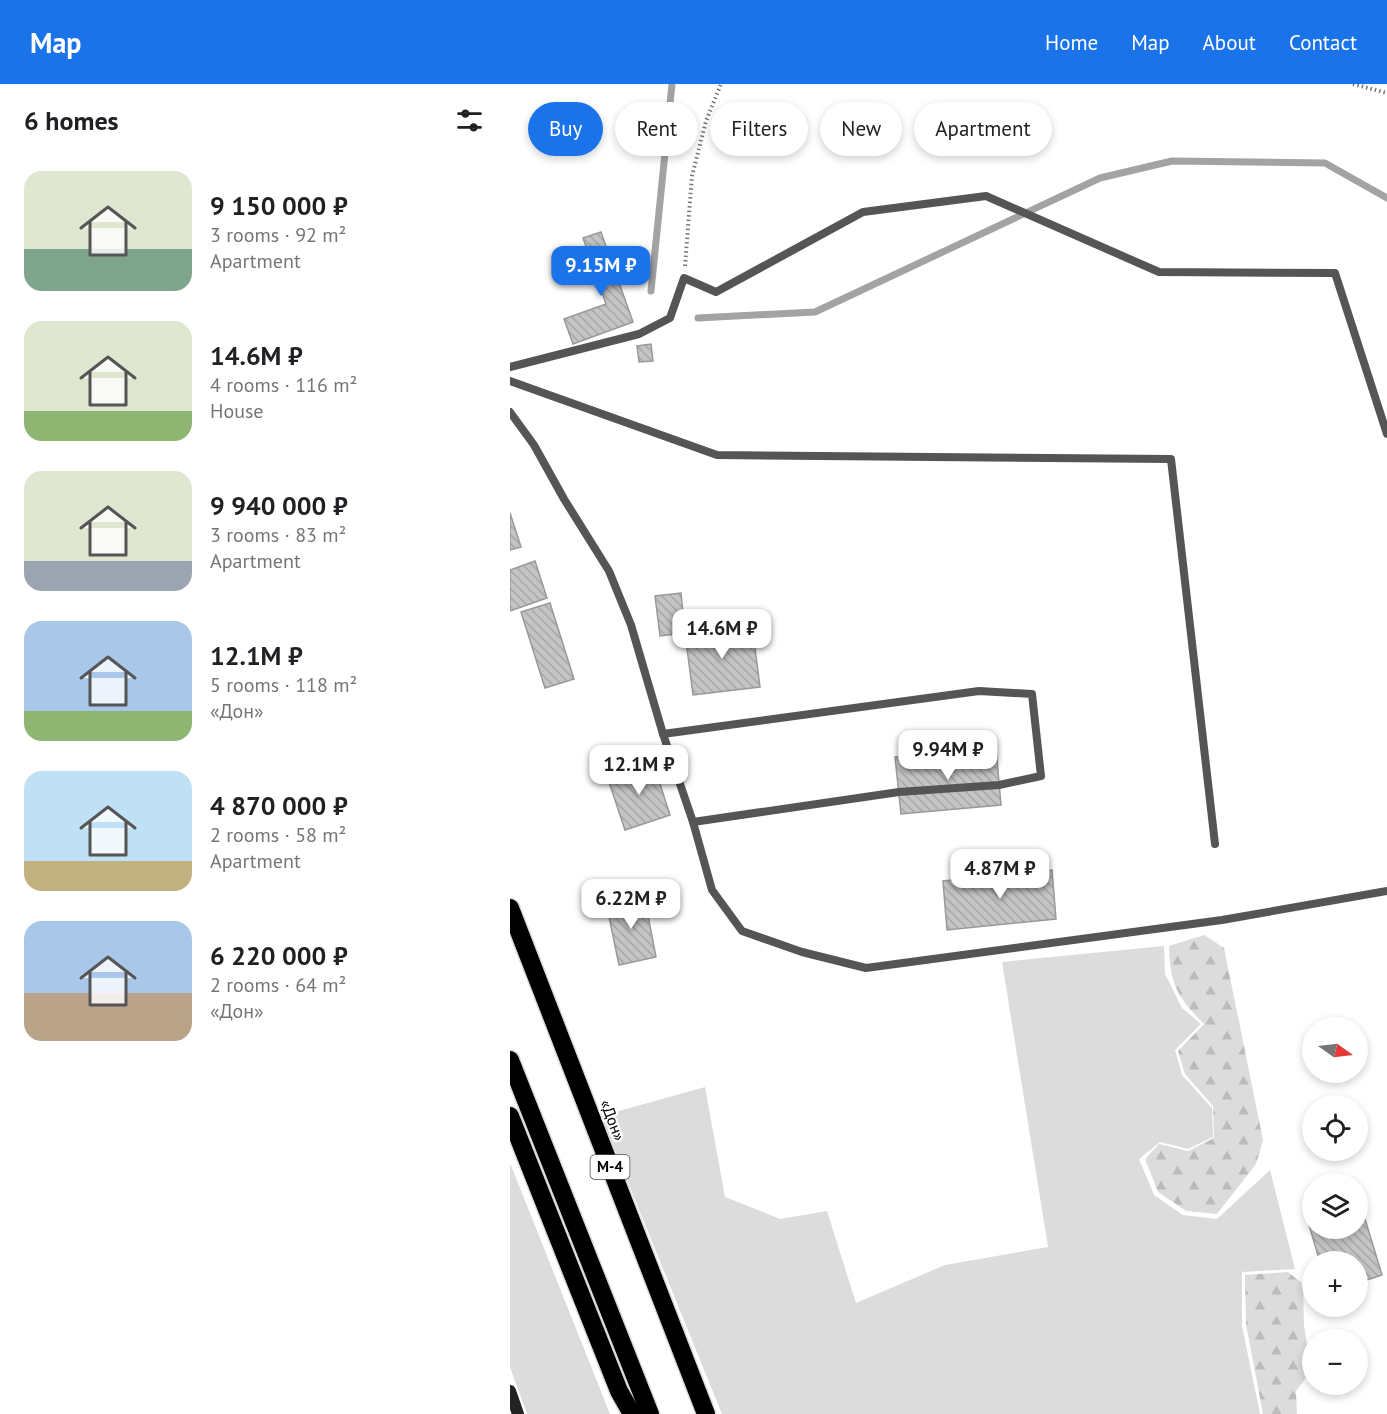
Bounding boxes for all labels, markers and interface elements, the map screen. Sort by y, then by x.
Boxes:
text: Map [30,24,81,61]
text: Home [1045,29,1098,56]
text: Map [1131,29,1170,56]
text: About [1203,29,1256,56]
text: Contact [1289,29,1357,56]
chip: Buy [528,102,603,156]
chip: Rent [615,102,698,156]
chip: Filters [710,102,808,156]
chip: New [820,102,902,156]
chip: Apartment [914,102,1052,156]
text: 6 homes [24,104,119,137]
icon: filters [453,104,486,137]
text: 9 150 000 ₽ [210,189,348,222]
icon: home [72,195,144,267]
text: 3 rooms · 92 m² [210,222,346,248]
pin: 9.15M ₽ [546,246,656,297]
text: Apartment [210,248,301,274]
text: 9.15M ₽ [565,252,637,278]
text: 14.6M ₽ [210,339,303,372]
icon: home [72,345,144,417]
text: 4 rooms · 116 m² [210,372,357,398]
text: House [210,398,264,424]
text: 9 940 000 ₽ [210,489,348,522]
icon: home [72,495,144,567]
text: 3 rooms · 83 m² [210,522,346,548]
text: Apartment [210,548,301,574]
pin: 14.6M ₽ [667,609,777,660]
text: 14.6M ₽ [686,615,758,641]
text: 12.1M ₽ [210,639,303,672]
icon: home [72,645,144,717]
text: 5 rooms · 118 m² [210,672,357,698]
text: «Дон» [210,698,264,724]
pin: 9.94M ₽ [893,730,1003,781]
text: 9.94M ₽ [912,736,984,762]
pin: 12.1M ₽ [584,745,694,796]
text: 12.1M ₽ [603,751,675,777]
text: 4 870 000 ₽ [210,789,348,822]
icon: home [72,795,144,867]
text: 2 rooms · 58 m² [210,822,346,848]
text: Apartment [210,848,301,874]
pin: 4.87M ₽ [945,849,1055,900]
text: 4.87M ₽ [964,855,1036,881]
pin: 6.22M ₽ [576,879,686,930]
text: 6.22M ₽ [595,885,667,911]
text: 6 220 000 ₽ [210,939,348,972]
icon: home [72,945,144,1017]
text: 2 rooms · 64 m² [210,972,346,998]
text: «Дон» [210,998,264,1024]
north arrow [1302,1017,1368,1083]
map controls [1302,1017,1368,1395]
button: locate [1302,1095,1368,1161]
street label: «Дон» [596,1096,630,1144]
road number: М-4 [590,1155,630,1179]
button: layers [1302,1173,1368,1239]
button: + [1302,1251,1368,1317]
button: − [1302,1329,1368,1395]

